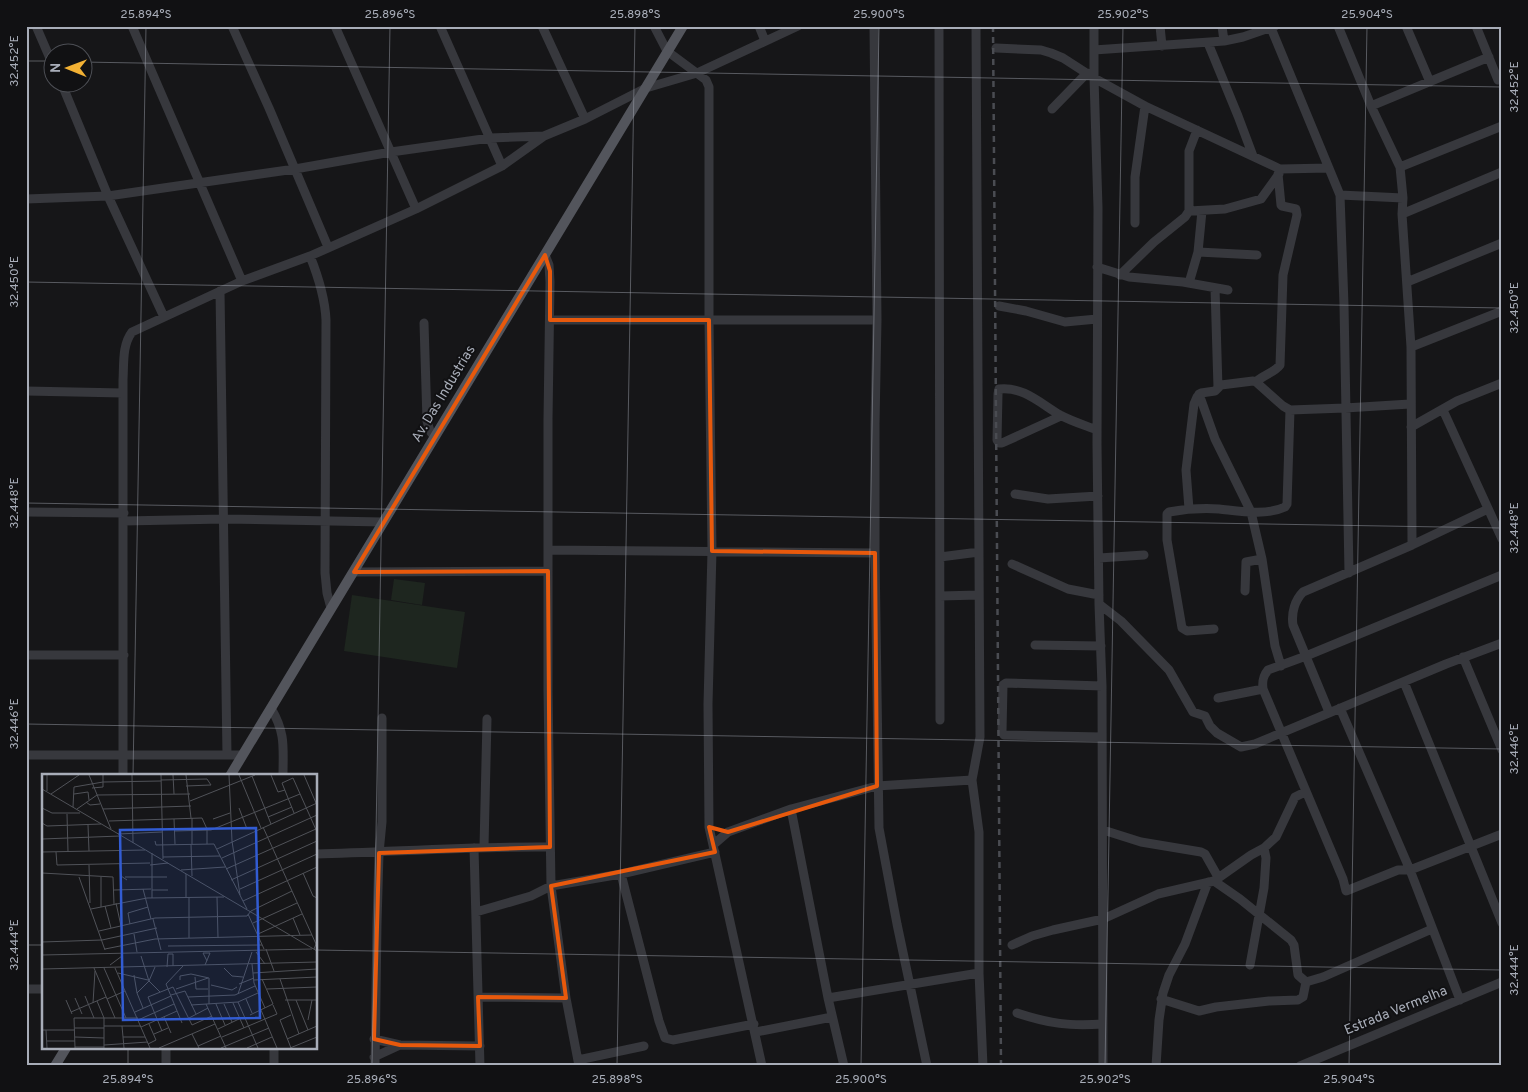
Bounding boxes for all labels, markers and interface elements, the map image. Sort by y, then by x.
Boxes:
text: 25.894°S [120,7,172,23]
text: 25.896°S [364,7,416,23]
text: 25.898°S [609,7,661,23]
text: 25.900°S [853,7,905,23]
text: 25.902°S [1097,7,1149,23]
text: 25.904°S [1341,7,1393,23]
text: 32.452°E [7,35,23,87]
north arrow [42,42,92,92]
text: 32.452°E [1507,61,1523,113]
text: N [48,63,65,73]
text: 32.450°E [7,256,23,308]
text: 32.450°E [1507,282,1523,334]
street label: Av. Das Industrias [408,343,480,445]
text: 32.448°E [7,477,23,529]
text: 32.448°E [1507,502,1523,554]
text: 32.446°E [7,698,23,750]
text: 32.446°E [1507,723,1523,775]
inset map [42,774,318,1050]
text: 32.444°E [7,919,23,971]
text: 32.444°E [1507,944,1523,996]
street label: Estrada Vermelha [1342,983,1450,1039]
text: 25.894°S [102,1072,154,1088]
text: 25.896°S [346,1072,398,1088]
text: 25.898°S [591,1072,643,1088]
text: 25.900°S [835,1072,887,1088]
text: 25.902°S [1079,1072,1131,1088]
text: 25.904°S [1323,1072,1375,1088]

